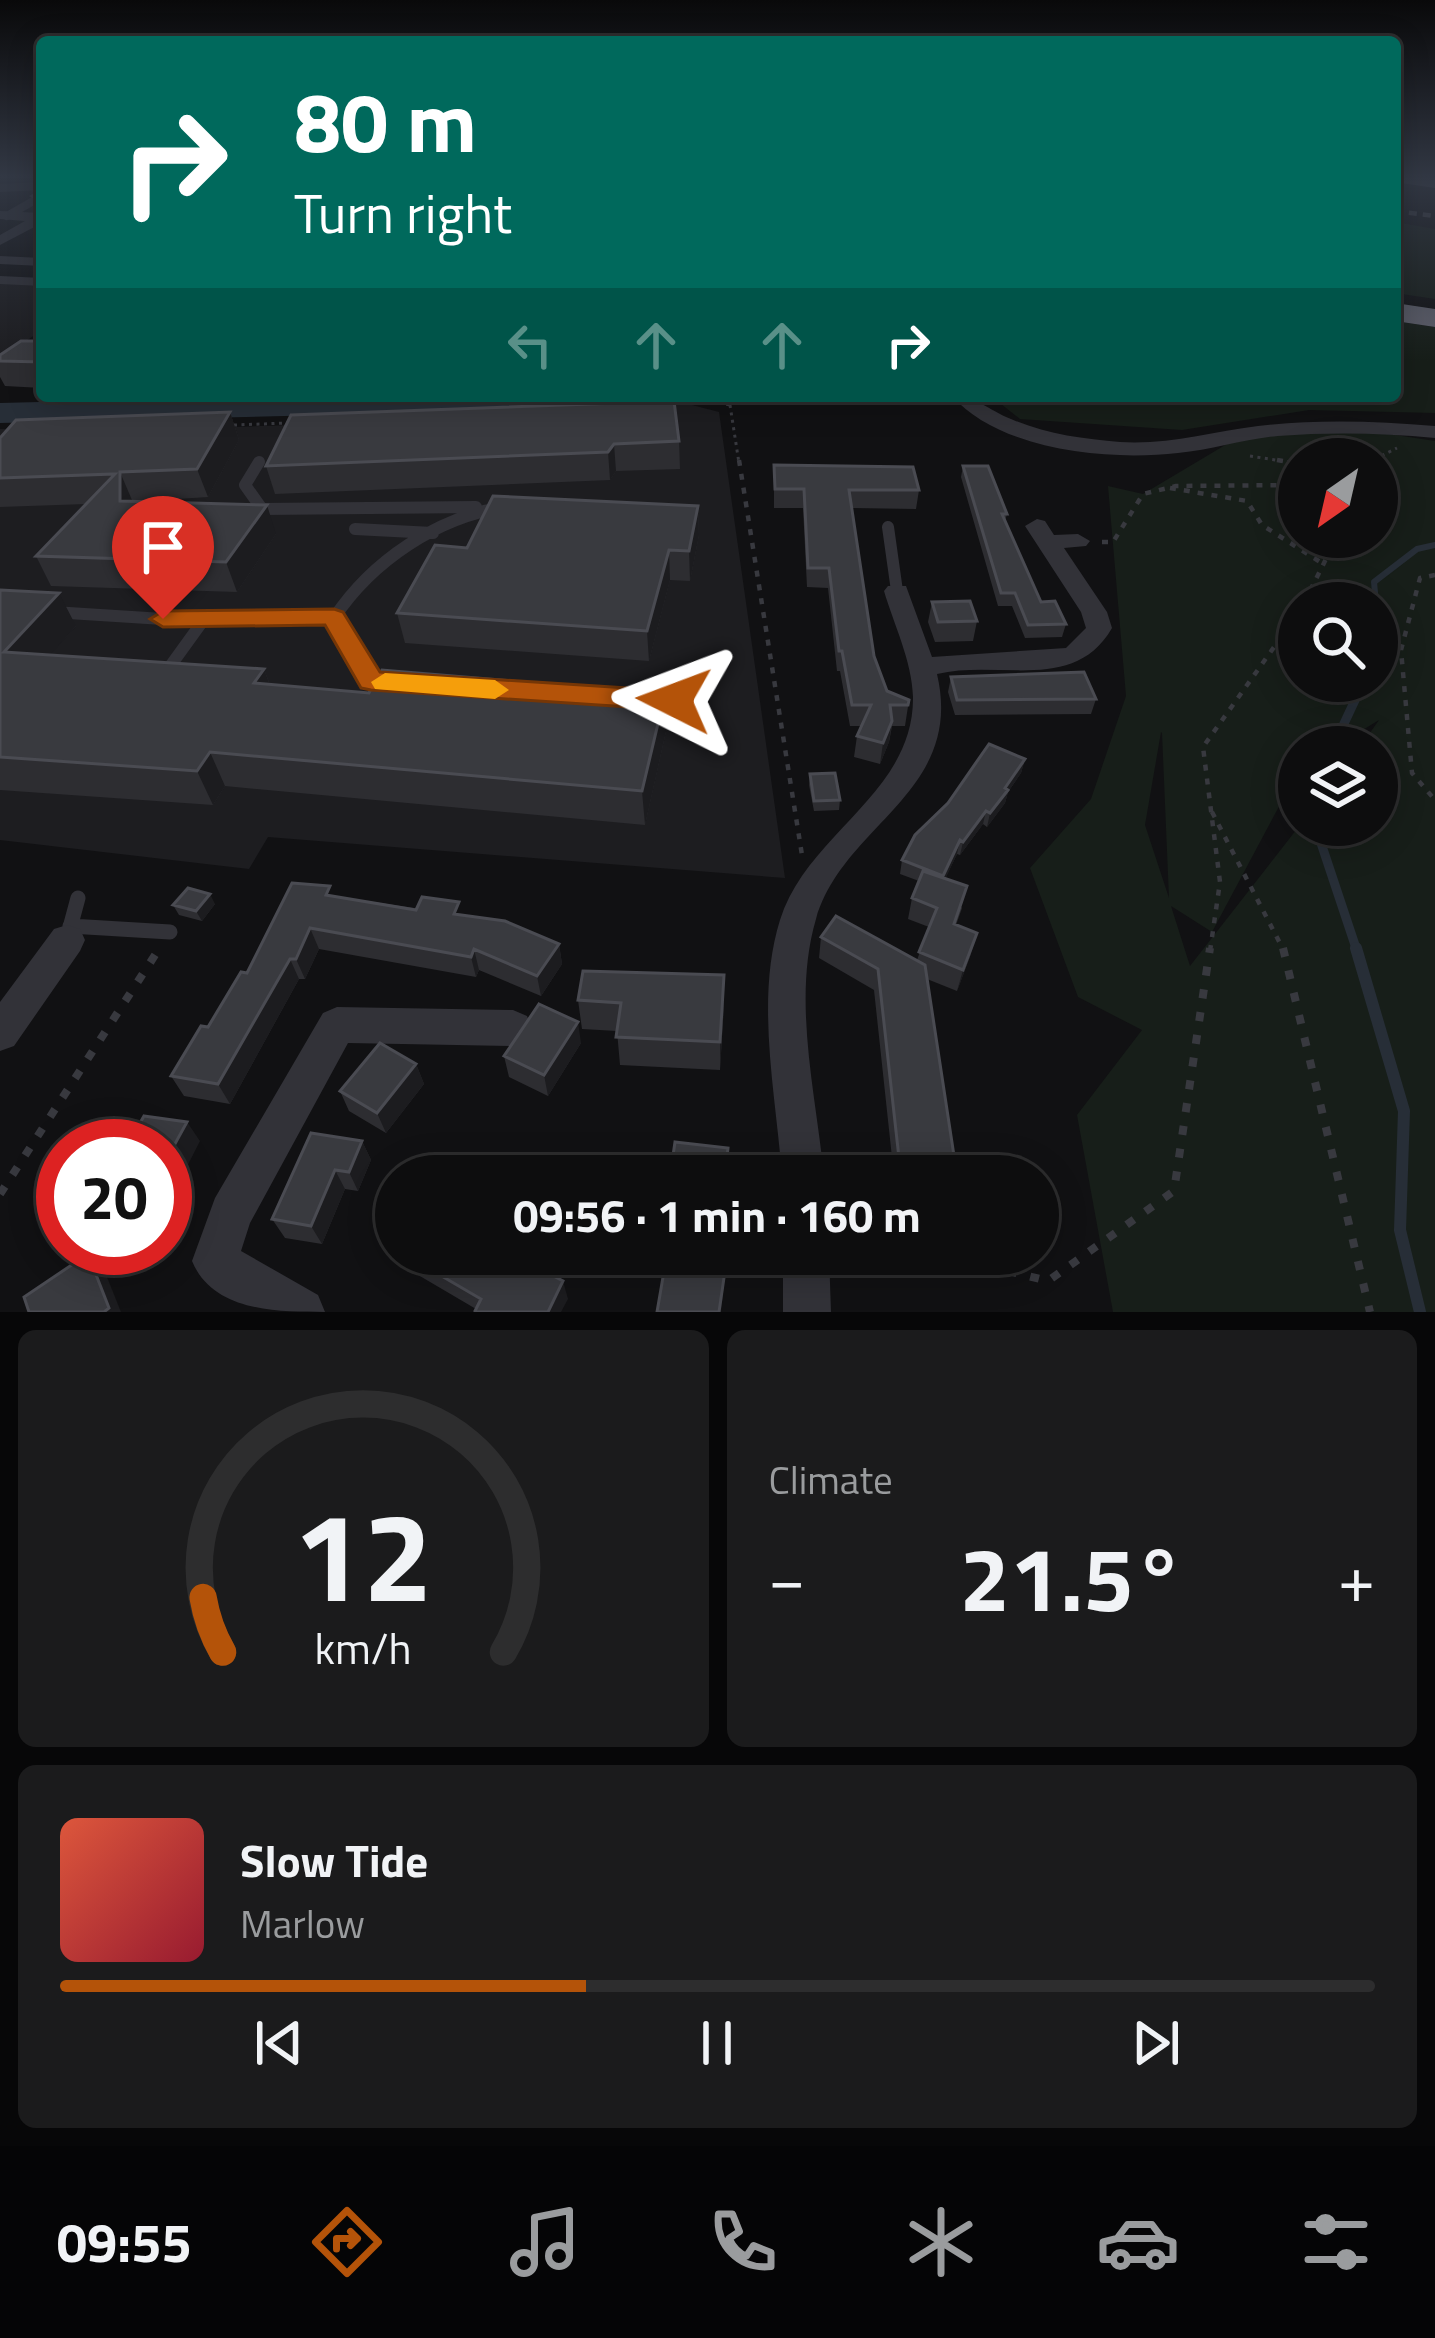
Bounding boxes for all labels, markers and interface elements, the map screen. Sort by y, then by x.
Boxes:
text: 80 m [294,57,477,185]
icon: right [96,84,252,240]
text: Turn right [294,172,512,254]
icon: left [497,312,563,378]
icon: ahead [623,312,689,378]
icon: ahead [749,312,815,378]
icon: right [875,312,941,378]
north arrow [1278,438,1398,558]
map controls [1278,438,1398,846]
pin [112,496,214,619]
icon: arrive [130,514,196,580]
button: search [1278,582,1398,702]
position arrow [611,637,737,763]
button: layers [1278,726,1398,846]
speed limit sign: 20 [36,1119,192,1275]
text: 09:56 · 1 min · 160 m [513,1181,921,1249]
text: Climate [769,1450,893,1509]
text: 12 [293,1460,433,1649]
text: 21.5° [959,1509,1184,1646]
text: − [769,1527,805,1628]
text: + [1338,1527,1375,1628]
text: km/h [315,1614,412,1680]
text: Slow Tide [240,1826,428,1894]
text: Marlow [240,1894,365,1953]
icon: previous [246,2010,312,2076]
icon: pause [684,2010,750,2076]
icon: next [1123,2010,1189,2076]
icon: directions [305,2200,389,2284]
icon: music [503,2200,587,2284]
icon: phone [701,2200,785,2284]
icon: climate [899,2200,983,2284]
icon: car [1096,2200,1180,2284]
icon: filters [1294,2200,1378,2284]
text: 09:55 [57,2201,192,2283]

